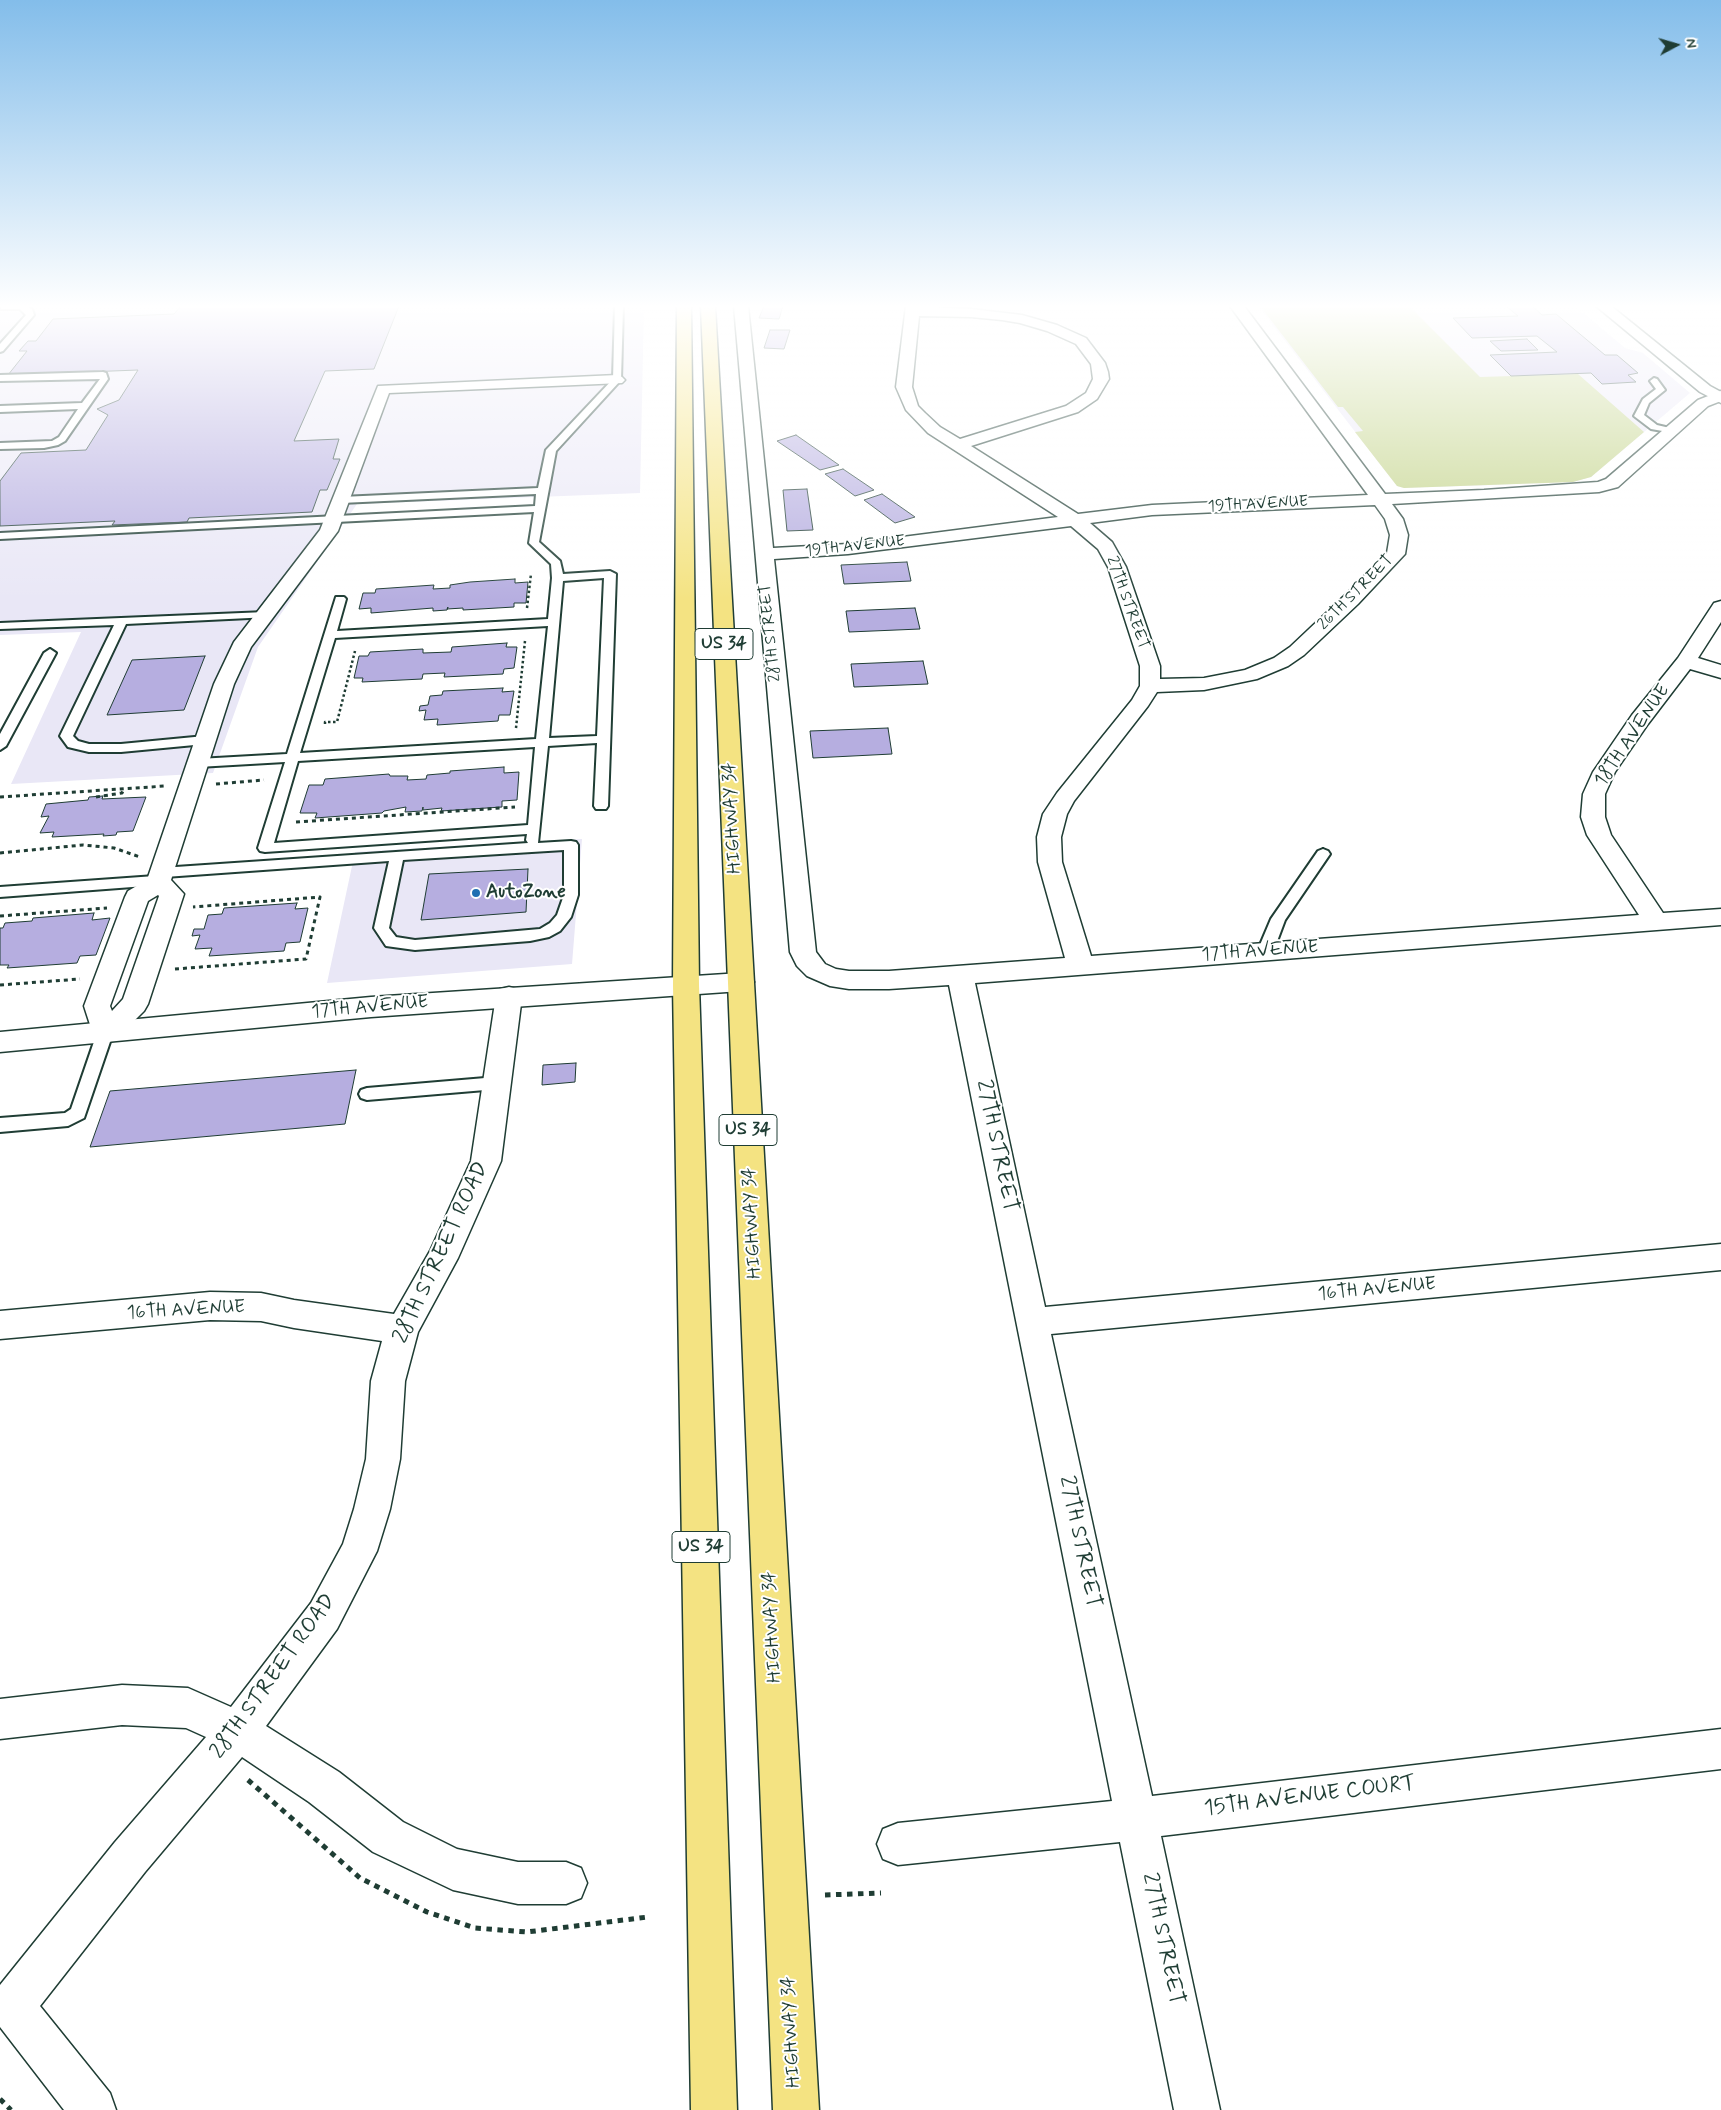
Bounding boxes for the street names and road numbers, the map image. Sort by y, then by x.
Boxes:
street label: 19TH AVENUE [1207,493,1309,517]
street label: 19TH AVENUE [804,532,906,562]
street label: 26TH STREET [1314,551,1398,635]
street label: 27TH STREET [1101,554,1153,652]
street label: 28TH STREET [756,583,786,683]
road number: US 34 [695,629,753,660]
street label: 18TH AVENUE [1590,681,1676,791]
street label: HIGHWAY 34 [719,762,747,874]
street label: 17TH AVENUE [1201,937,1319,967]
street label: 17TH AVENUE [310,992,430,1024]
street label: 27TH STREET [969,1078,1023,1214]
road number: US 34 [719,1114,777,1146]
street label: 28TH STREET ROAD [388,1158,496,1348]
street label: HIGHWAY 34 [739,1167,767,1279]
street label: 16TH AVENUE [1317,1273,1437,1307]
street label: 16TH AVENUE [126,1297,246,1325]
street label: 27TH STREET [1052,1474,1106,1610]
road number: US 34 [672,1531,730,1562]
street label: HIGHWAY 34 [759,1571,787,1683]
street label: 28TH STREET ROAD [205,1590,343,1764]
street label: 15TH AVENUE COURT [1203,1771,1417,1823]
street label: 27TH STREET [1135,1871,1189,2007]
street label: HIGHWAY 34 [778,1976,806,2088]

